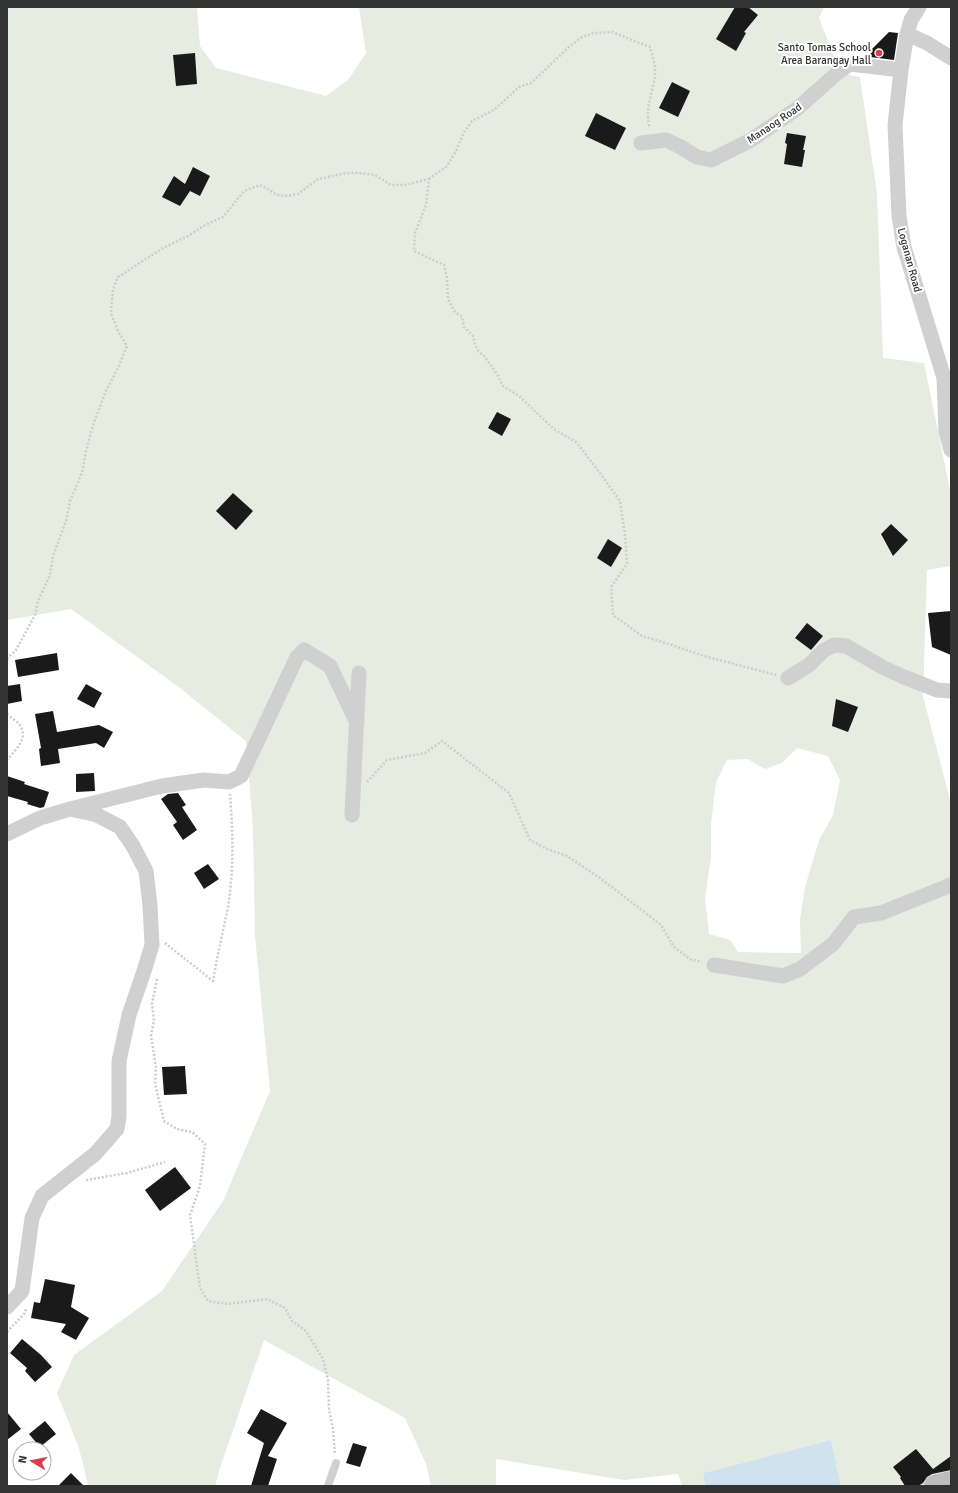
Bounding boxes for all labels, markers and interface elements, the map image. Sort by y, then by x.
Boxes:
place label: Santo Tomas School Area Barangay Hall [778,41,871,67]
marker: Santo Tomas School Area Barangay Hall [874,48,884,58]
street label: Manaog Road [744,100,804,147]
street label: Loganan Road [895,227,924,294]
north arrow [12,1441,52,1481]
text: N [16,1454,30,1464]

